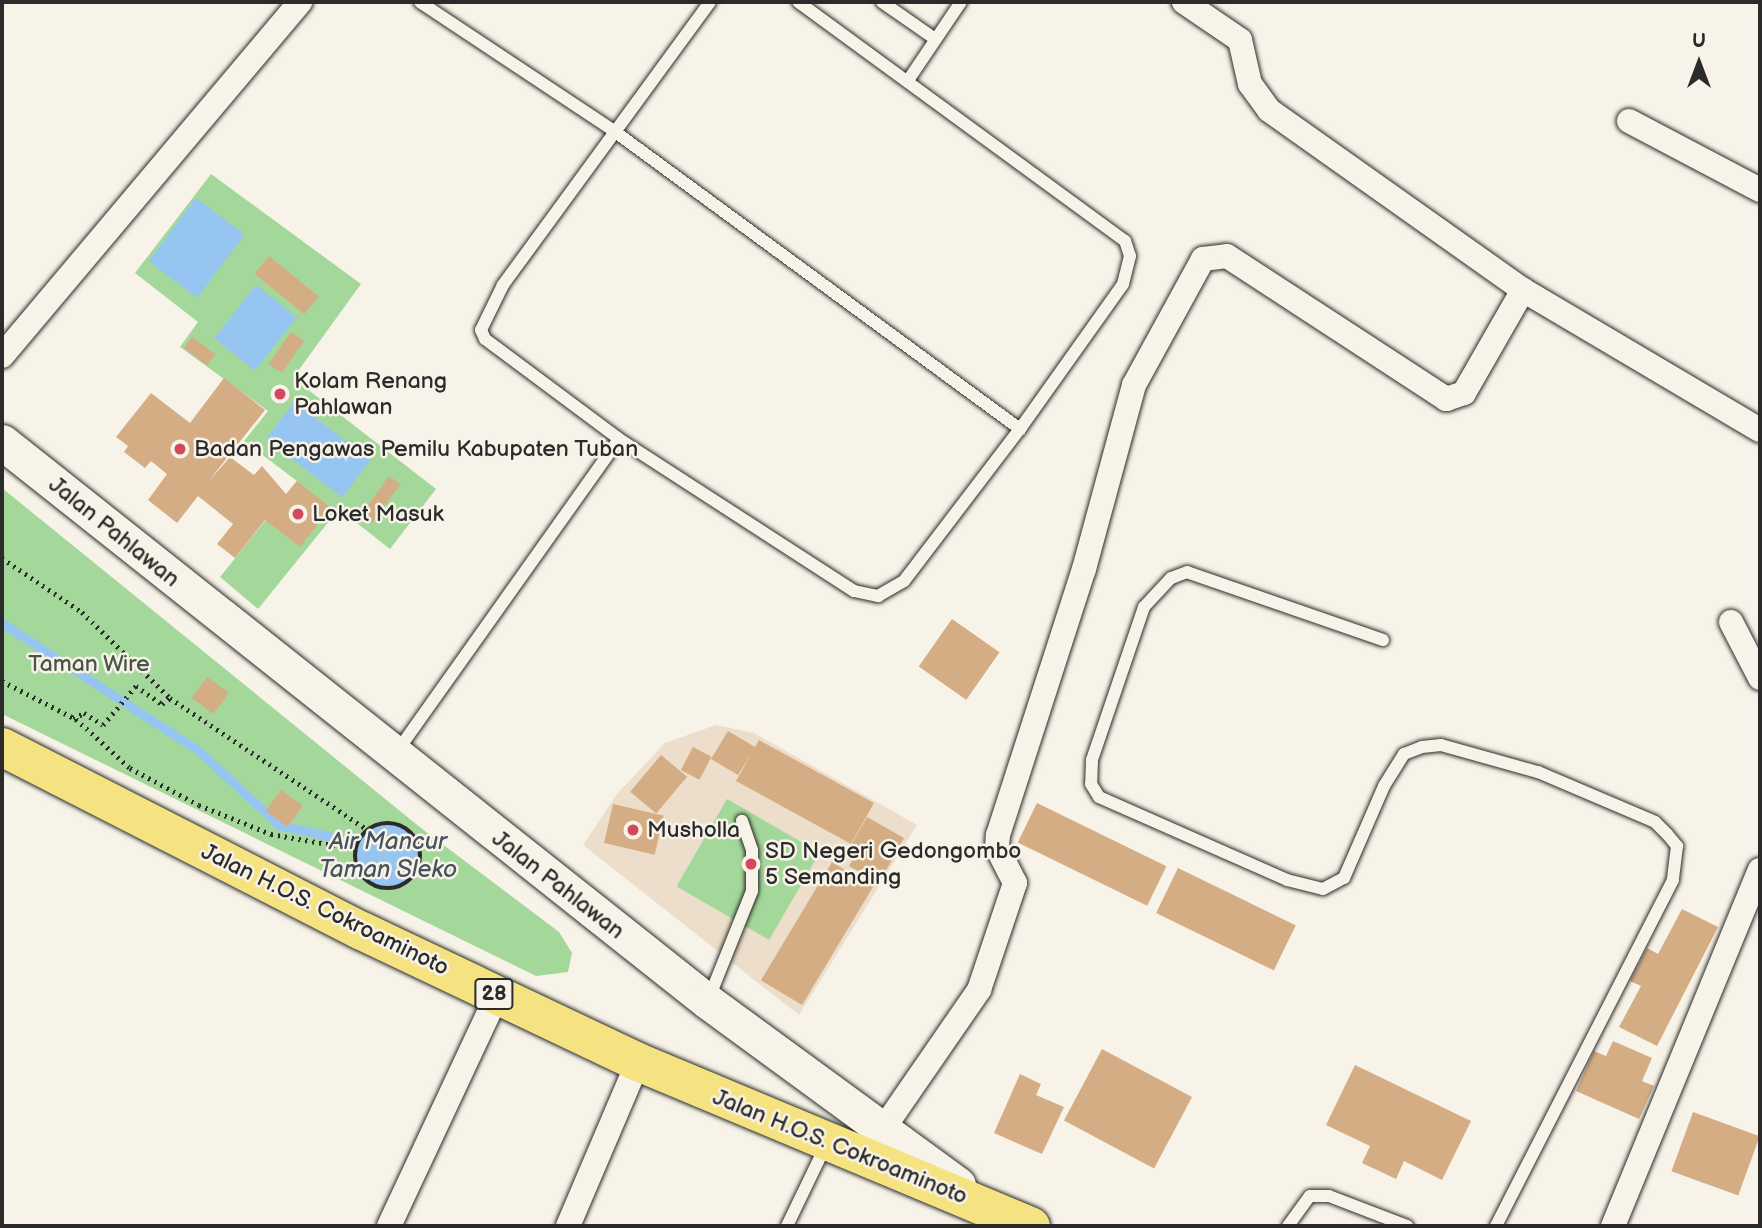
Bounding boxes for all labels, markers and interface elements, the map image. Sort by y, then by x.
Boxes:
north arrow [1664,28,1734,98]
text: U [1692,30,1706,53]
place label: Kolam Renang Pahlawan [294,367,447,421]
marker: Kolam Renang Pahlawan [272,386,288,402]
place label: Badan Pengawas Pemilu Kabupaten Tuban [194,435,639,463]
marker: Badan Pengawas Pemilu Kabupaten Tuban [172,441,188,457]
street label: Jalan Pahlawan [43,471,185,593]
place label: Loket Masuk [312,500,444,528]
marker: Loket Masuk [290,506,306,522]
park label: Taman Wire [28,650,150,678]
place label: Musholla [647,816,740,844]
marker: Musholla [625,822,641,838]
street label: Jalan Pahlawan [486,825,630,945]
water label: Air Mancur Taman Sleko [319,828,457,884]
place label: SD Negeri Gedongombo 5 Semanding [765,837,1021,891]
street label: Jalan H.O.S. Cokroaminoto [197,838,453,982]
marker: SD Negeri Gedongombo 5 Semanding [743,856,759,872]
road number: 28 [473,976,515,1012]
street label: Jalan H.O.S. Cokroaminoto [709,1083,971,1211]

